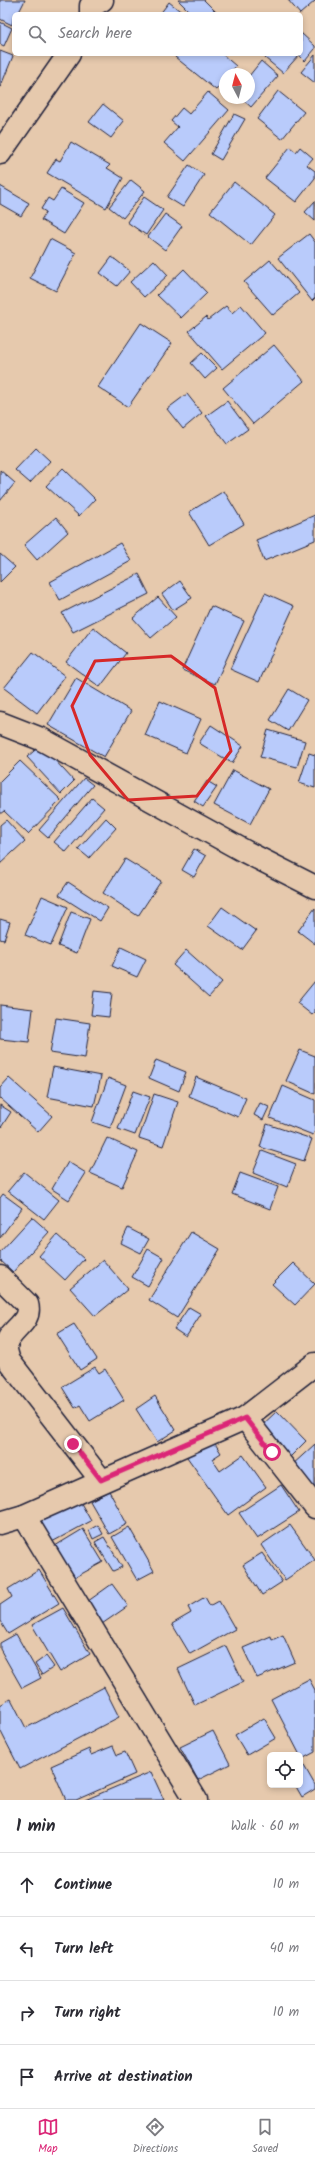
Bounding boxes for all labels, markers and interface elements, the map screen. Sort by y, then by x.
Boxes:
search box [12,12,303,56]
text: Search here [58,22,132,46]
icon: search [26,23,48,45]
north arrow [219,68,255,104]
route end [64,1435,82,1453]
route start [263,1443,281,1461]
map controls [267,1752,303,1788]
button: locate [267,1752,303,1788]
text: 1 min [16,1813,55,1840]
text: Walk · 60 m [231,1816,299,1837]
text: Continue [54,1873,112,1897]
icon: ahead [16,1874,38,1896]
text: 10 m [273,1874,299,1895]
text: Turn left [54,1937,114,1961]
icon: left [16,1938,38,1960]
text: 40 m [270,1938,299,1959]
text: Turn right [54,2001,121,2025]
icon: right [16,2002,38,2024]
text: 10 m [273,2002,299,2023]
text: Arrive at destination [54,2065,193,2089]
icon: arrive [16,2066,38,2088]
tab: Map [37,2116,59,2158]
tab: Directions [133,2116,178,2158]
tab: Saved [252,2116,278,2158]

